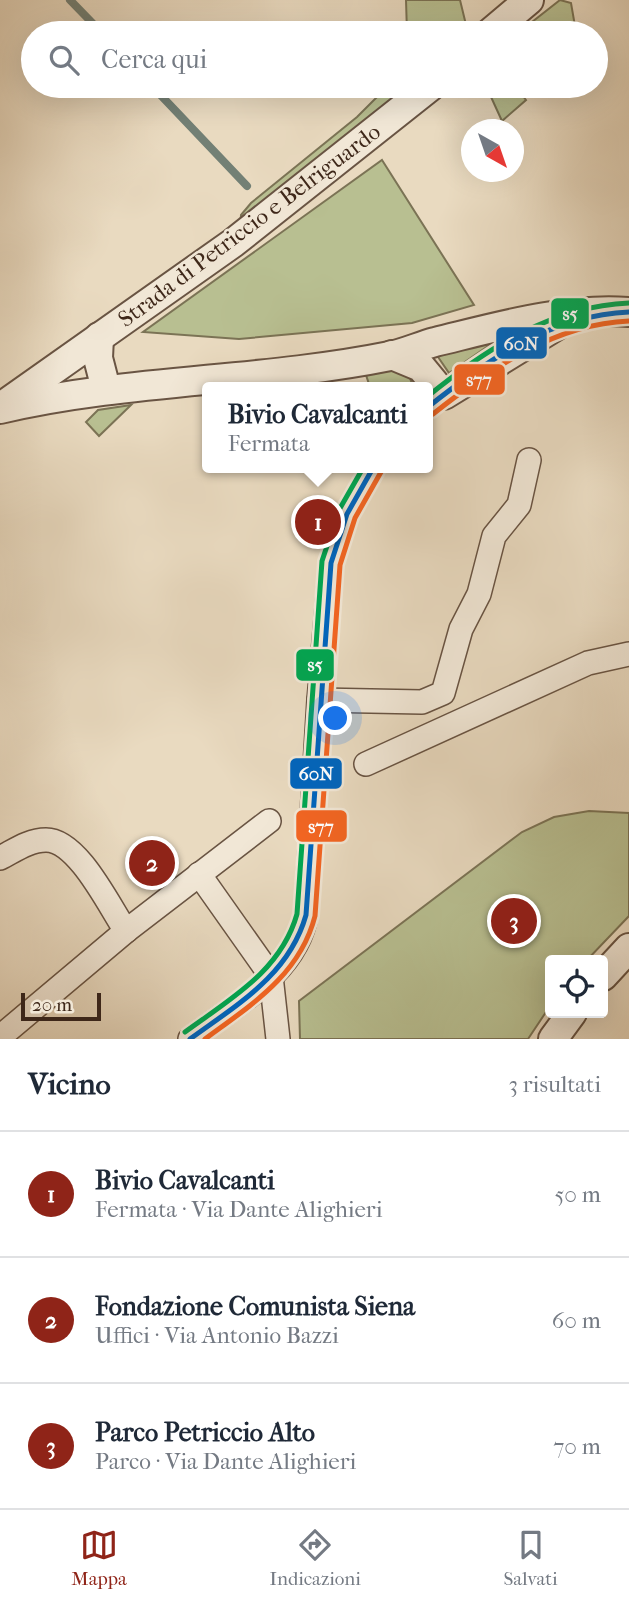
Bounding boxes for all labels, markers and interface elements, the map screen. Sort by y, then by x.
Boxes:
search box [21,21,608,98]
icon: search [45,41,83,79]
text: Cerca qui [101,44,207,75]
street label: Strada di Petriccio e Belriguardo [113,118,386,333]
north arrow [461,119,524,182]
line badge: s5 [550,297,590,330]
text: s5 [562,303,578,325]
line badge: 60N [495,326,548,360]
text: 60N [503,333,539,355]
line badge: s77 [453,363,506,396]
text: s77 [466,369,492,391]
popup [202,382,433,473]
text: Bivio Cavalcanti [228,399,407,430]
text: Fermata [228,430,310,457]
pin: 1 [295,496,341,548]
line badge: s5 [295,648,335,682]
text: s5 [307,654,323,676]
your location [318,701,352,735]
line badge: 60N [289,757,343,790]
text: 60N [298,763,334,785]
line badge: s77 [295,809,348,843]
text: s77 [308,816,334,838]
pin: 2 [129,837,175,889]
pin: 3 [491,895,537,947]
map controls [545,955,608,1018]
button: locate [545,955,608,1018]
scale bar [21,990,102,1022]
text: 20 m [32,994,72,1016]
text: Vicino [28,1067,111,1102]
text: 3 risultati [508,1071,601,1098]
text: Bivio Cavalcanti [95,1165,275,1196]
text: 1 [47,1181,55,1208]
text: 50 m [554,1181,601,1208]
text: Fermata · Via Dante Alighieri [95,1196,382,1223]
text: Fondazione Comunista Siena [95,1291,415,1322]
text: 2 [45,1307,57,1334]
text: 60 m [552,1307,601,1334]
text: Uffici · Via Antonio Bazzi [95,1322,339,1349]
text: Parco Petriccio Alto [95,1417,315,1448]
text: 3 [46,1433,56,1460]
text: 70 m [553,1433,601,1460]
text: Parco · Via Dante Alighieri [95,1448,356,1475]
tab: Mappa [71,1526,127,1590]
tab: Indicazioni [270,1526,361,1590]
tab: Salvati [504,1526,558,1590]

